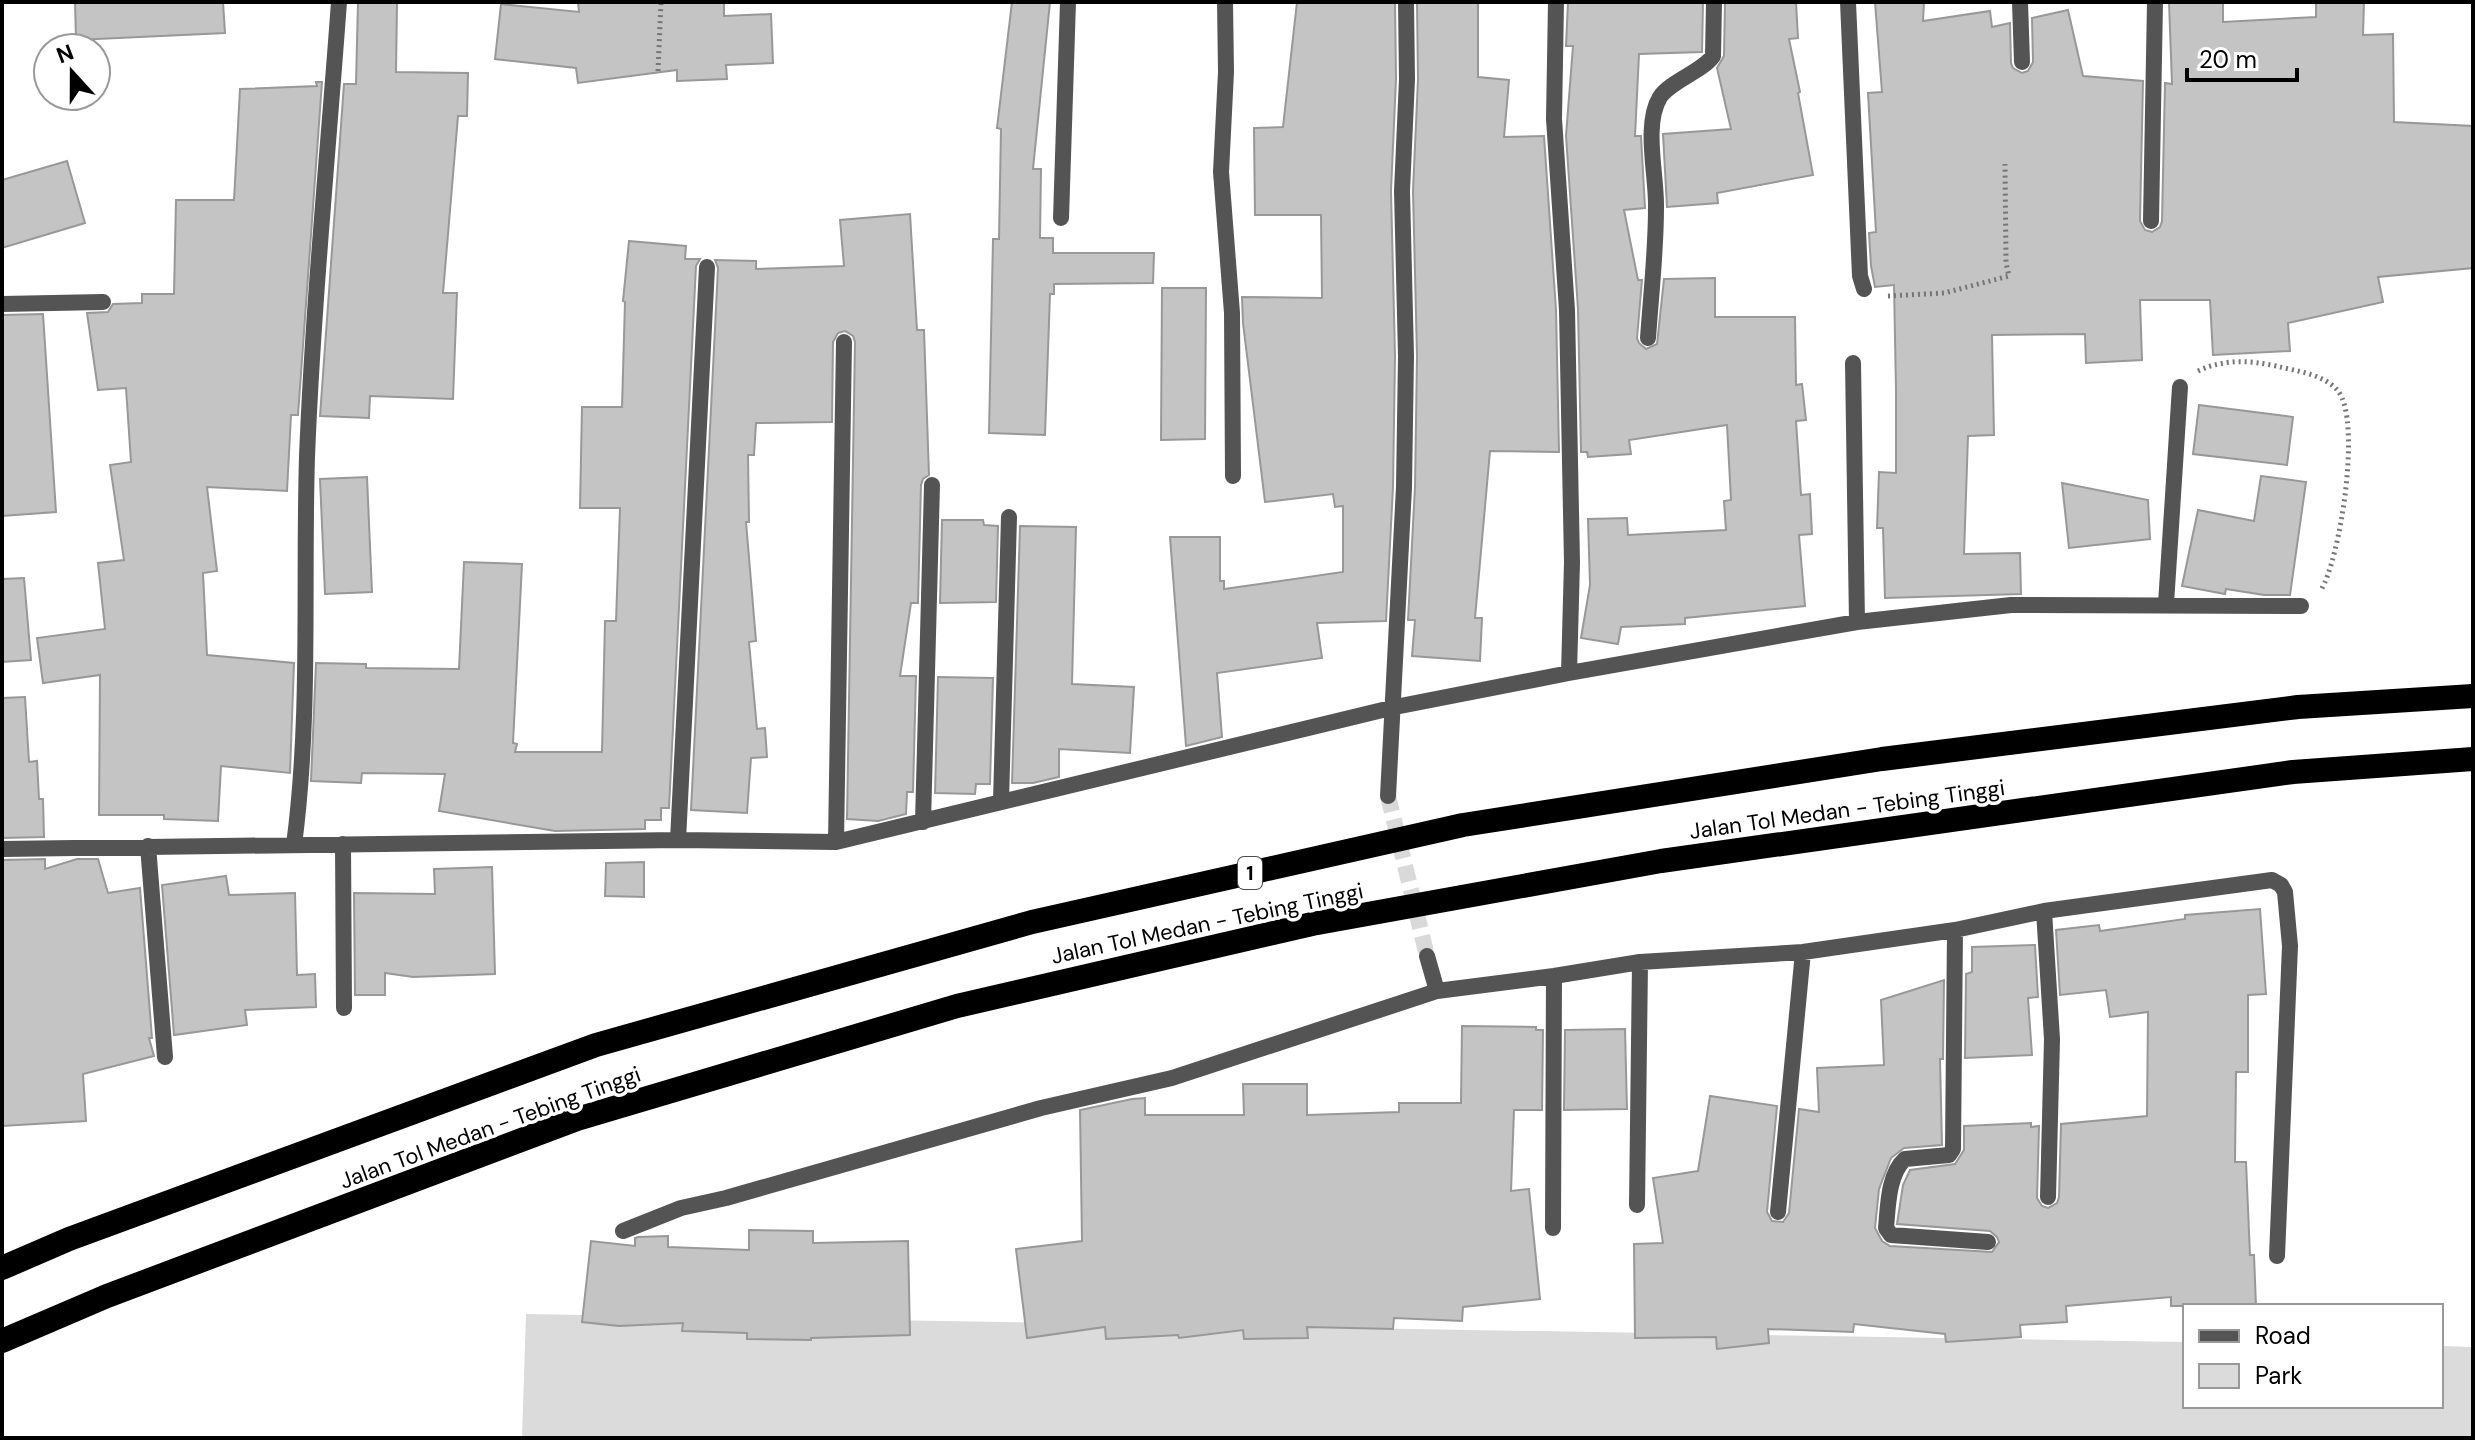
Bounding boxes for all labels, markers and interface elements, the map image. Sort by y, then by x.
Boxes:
north arrow [32,32,112,112]
scale bar [2187,32,2297,82]
text: N [52,37,78,70]
text: 20 m [2199,44,2257,75]
street label: Jalan Tol Medan - Tebing Tinggi [1687,773,2007,846]
road number: 1 [1238,857,1262,889]
street label: Jalan Tol Medan - Tebing Tinggi [1048,876,1366,971]
street label: Jalan Tol Medan - Tebing Tinggi [336,1059,645,1196]
legend [2183,1304,2443,1408]
text: Road [2255,1320,2311,1351]
text: Park [2255,1360,2302,1391]

